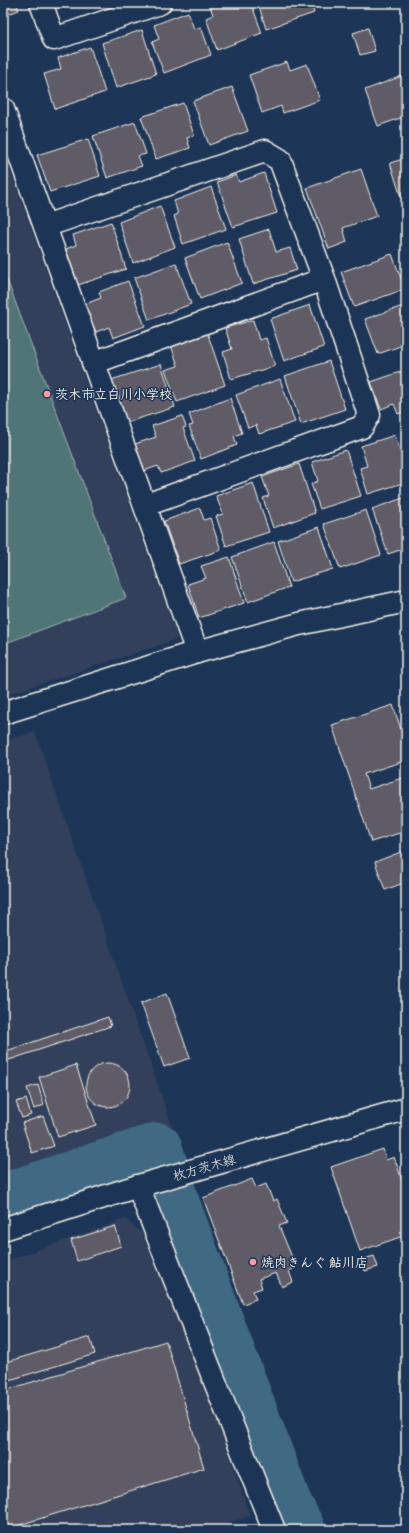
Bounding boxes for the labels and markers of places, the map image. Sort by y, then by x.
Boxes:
place label: 茨木市立白川小学校 [55,387,172,402]
marker: 茨木市立白川小学校 [42,389,52,399]
place label: 焼肉きんぐ 鮎川店 [261,1255,368,1270]
marker: 焼肉きんぐ 鮎川店 [248,1257,258,1267]

